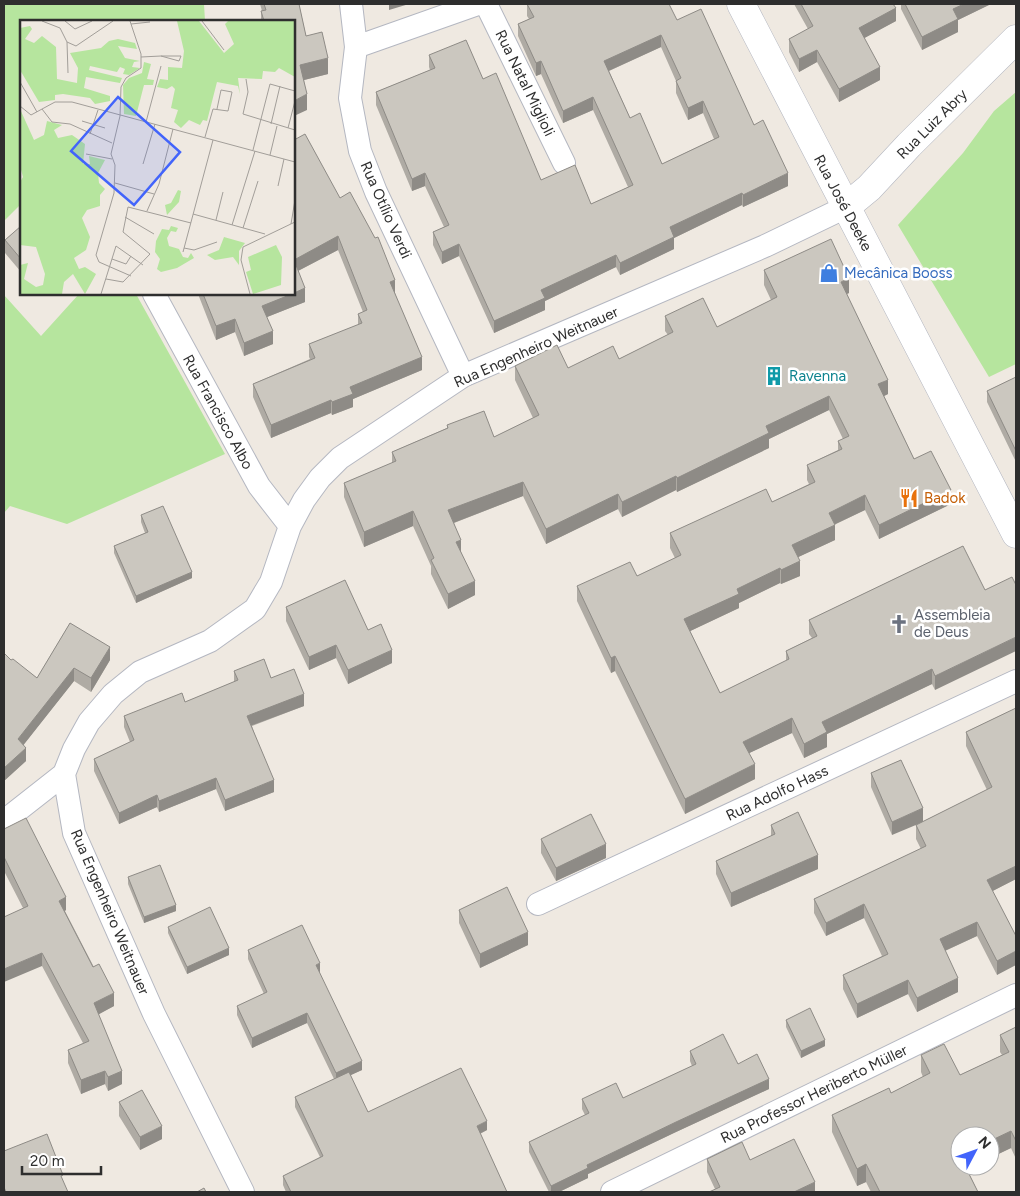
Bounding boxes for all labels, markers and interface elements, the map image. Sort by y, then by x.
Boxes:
inset map [20,20,295,295]
street label: Rua Natal Miglioli [492,27,558,139]
street label: Rua Luiz Abry [893,85,971,163]
street label: Rua José Deeke [810,152,876,254]
street label: Rua Otílio Verdi [357,159,415,261]
shop icon: Mecânica Booss [818,262,840,284]
place label: Mecânica Booss [844,264,953,282]
street label: Rua Engenheiro Weitnauer [451,303,621,391]
street label: Rua Francisco Albo [179,352,257,473]
building icon: Ravenna [763,365,785,387]
place label: Ravenna [789,367,846,385]
restaurant icon: Badok [898,487,920,509]
place label: Badok [924,489,966,507]
place label: Assembleia de Deus [914,606,991,641]
church icon: Assembleia de Deus [888,613,910,635]
street label: Rua Adolfo Hass [723,761,831,825]
street label: Rua Engenheiro Weitnauer [67,827,153,997]
street label: Rua Professor Heriberto Müller [718,1041,910,1147]
north arrow [950,1126,1000,1176]
text: N [974,1133,994,1152]
scale bar [22,1144,101,1176]
text: 20 m [30,1152,64,1170]

